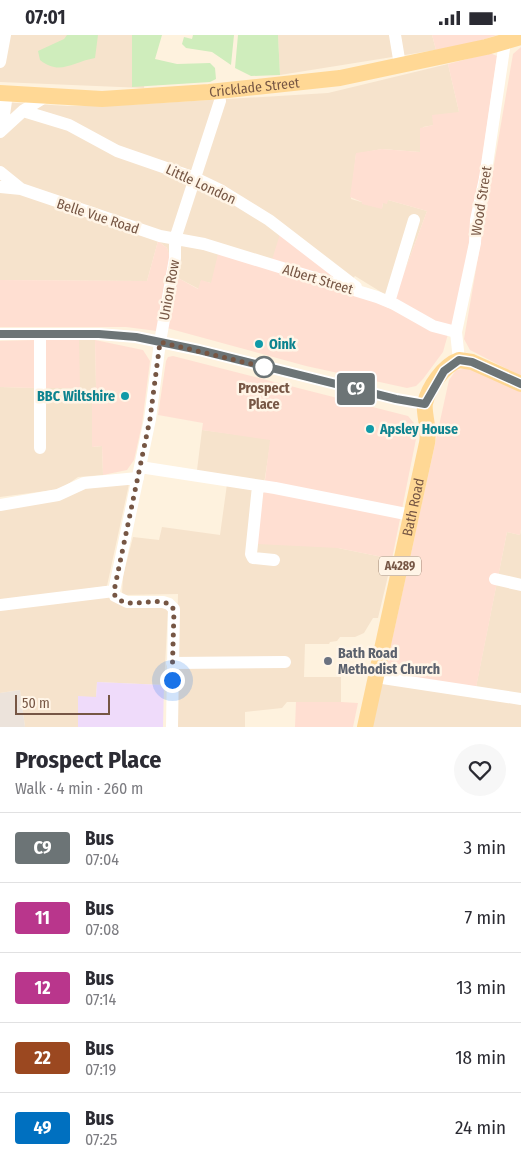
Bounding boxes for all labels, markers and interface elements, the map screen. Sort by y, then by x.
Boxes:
text: 07:01 [25,6,65,29]
street label: Cricklade Street [208,74,301,101]
street label: Little London [163,161,239,208]
street label: Wood Street [468,165,495,237]
street label: Belle Vue Road [55,195,141,238]
street label: Union Row [156,259,183,322]
street label: Albert Street [281,261,355,298]
place label: Oink [269,336,297,353]
marker: Oink [253,338,265,350]
marker: Prospect Place [253,356,275,378]
line badge: C9 [334,373,378,405]
text: C9 [347,378,365,400]
place label: Prospect Place [238,380,291,413]
place label: BBC Wiltshire [37,388,115,405]
marker: BBC Wiltshire [119,390,131,402]
place label: Apsley House [379,421,458,438]
marker: Apsley House [364,423,376,435]
street label: Bath Road [399,477,428,538]
road number: A4289 [379,557,421,575]
place label: Bath Road Methodist Church [338,645,440,678]
marker: Bath Road Methodist Church [322,655,334,667]
your location [160,668,185,693]
scale bar [15,692,110,715]
text: 50 m [22,695,50,712]
button: heart [454,744,506,796]
text: Prospect Place [15,746,161,774]
text: Walk · 4 min · 260 m [15,779,143,798]
text: Bus [85,827,114,850]
text: 3 min [464,836,506,859]
text: C9 [33,837,52,859]
text: 07:04 [85,850,119,869]
text: Bus [85,897,114,920]
text: 7 min [464,906,506,929]
text: 11 [35,907,50,929]
text: 07:08 [85,920,119,939]
text: Bus [85,967,114,990]
text: 13 min [456,976,506,999]
text: 12 [35,977,50,999]
text: 07:14 [85,990,116,1009]
text: Bus [85,1037,114,1060]
text: 18 min [455,1046,506,1069]
text: 22 [34,1047,51,1069]
text: 07:19 [85,1060,116,1079]
text: Bus [85,1107,114,1130]
text: 24 min [455,1116,506,1139]
text: 49 [33,1117,52,1139]
text: 07:25 [85,1130,117,1149]

